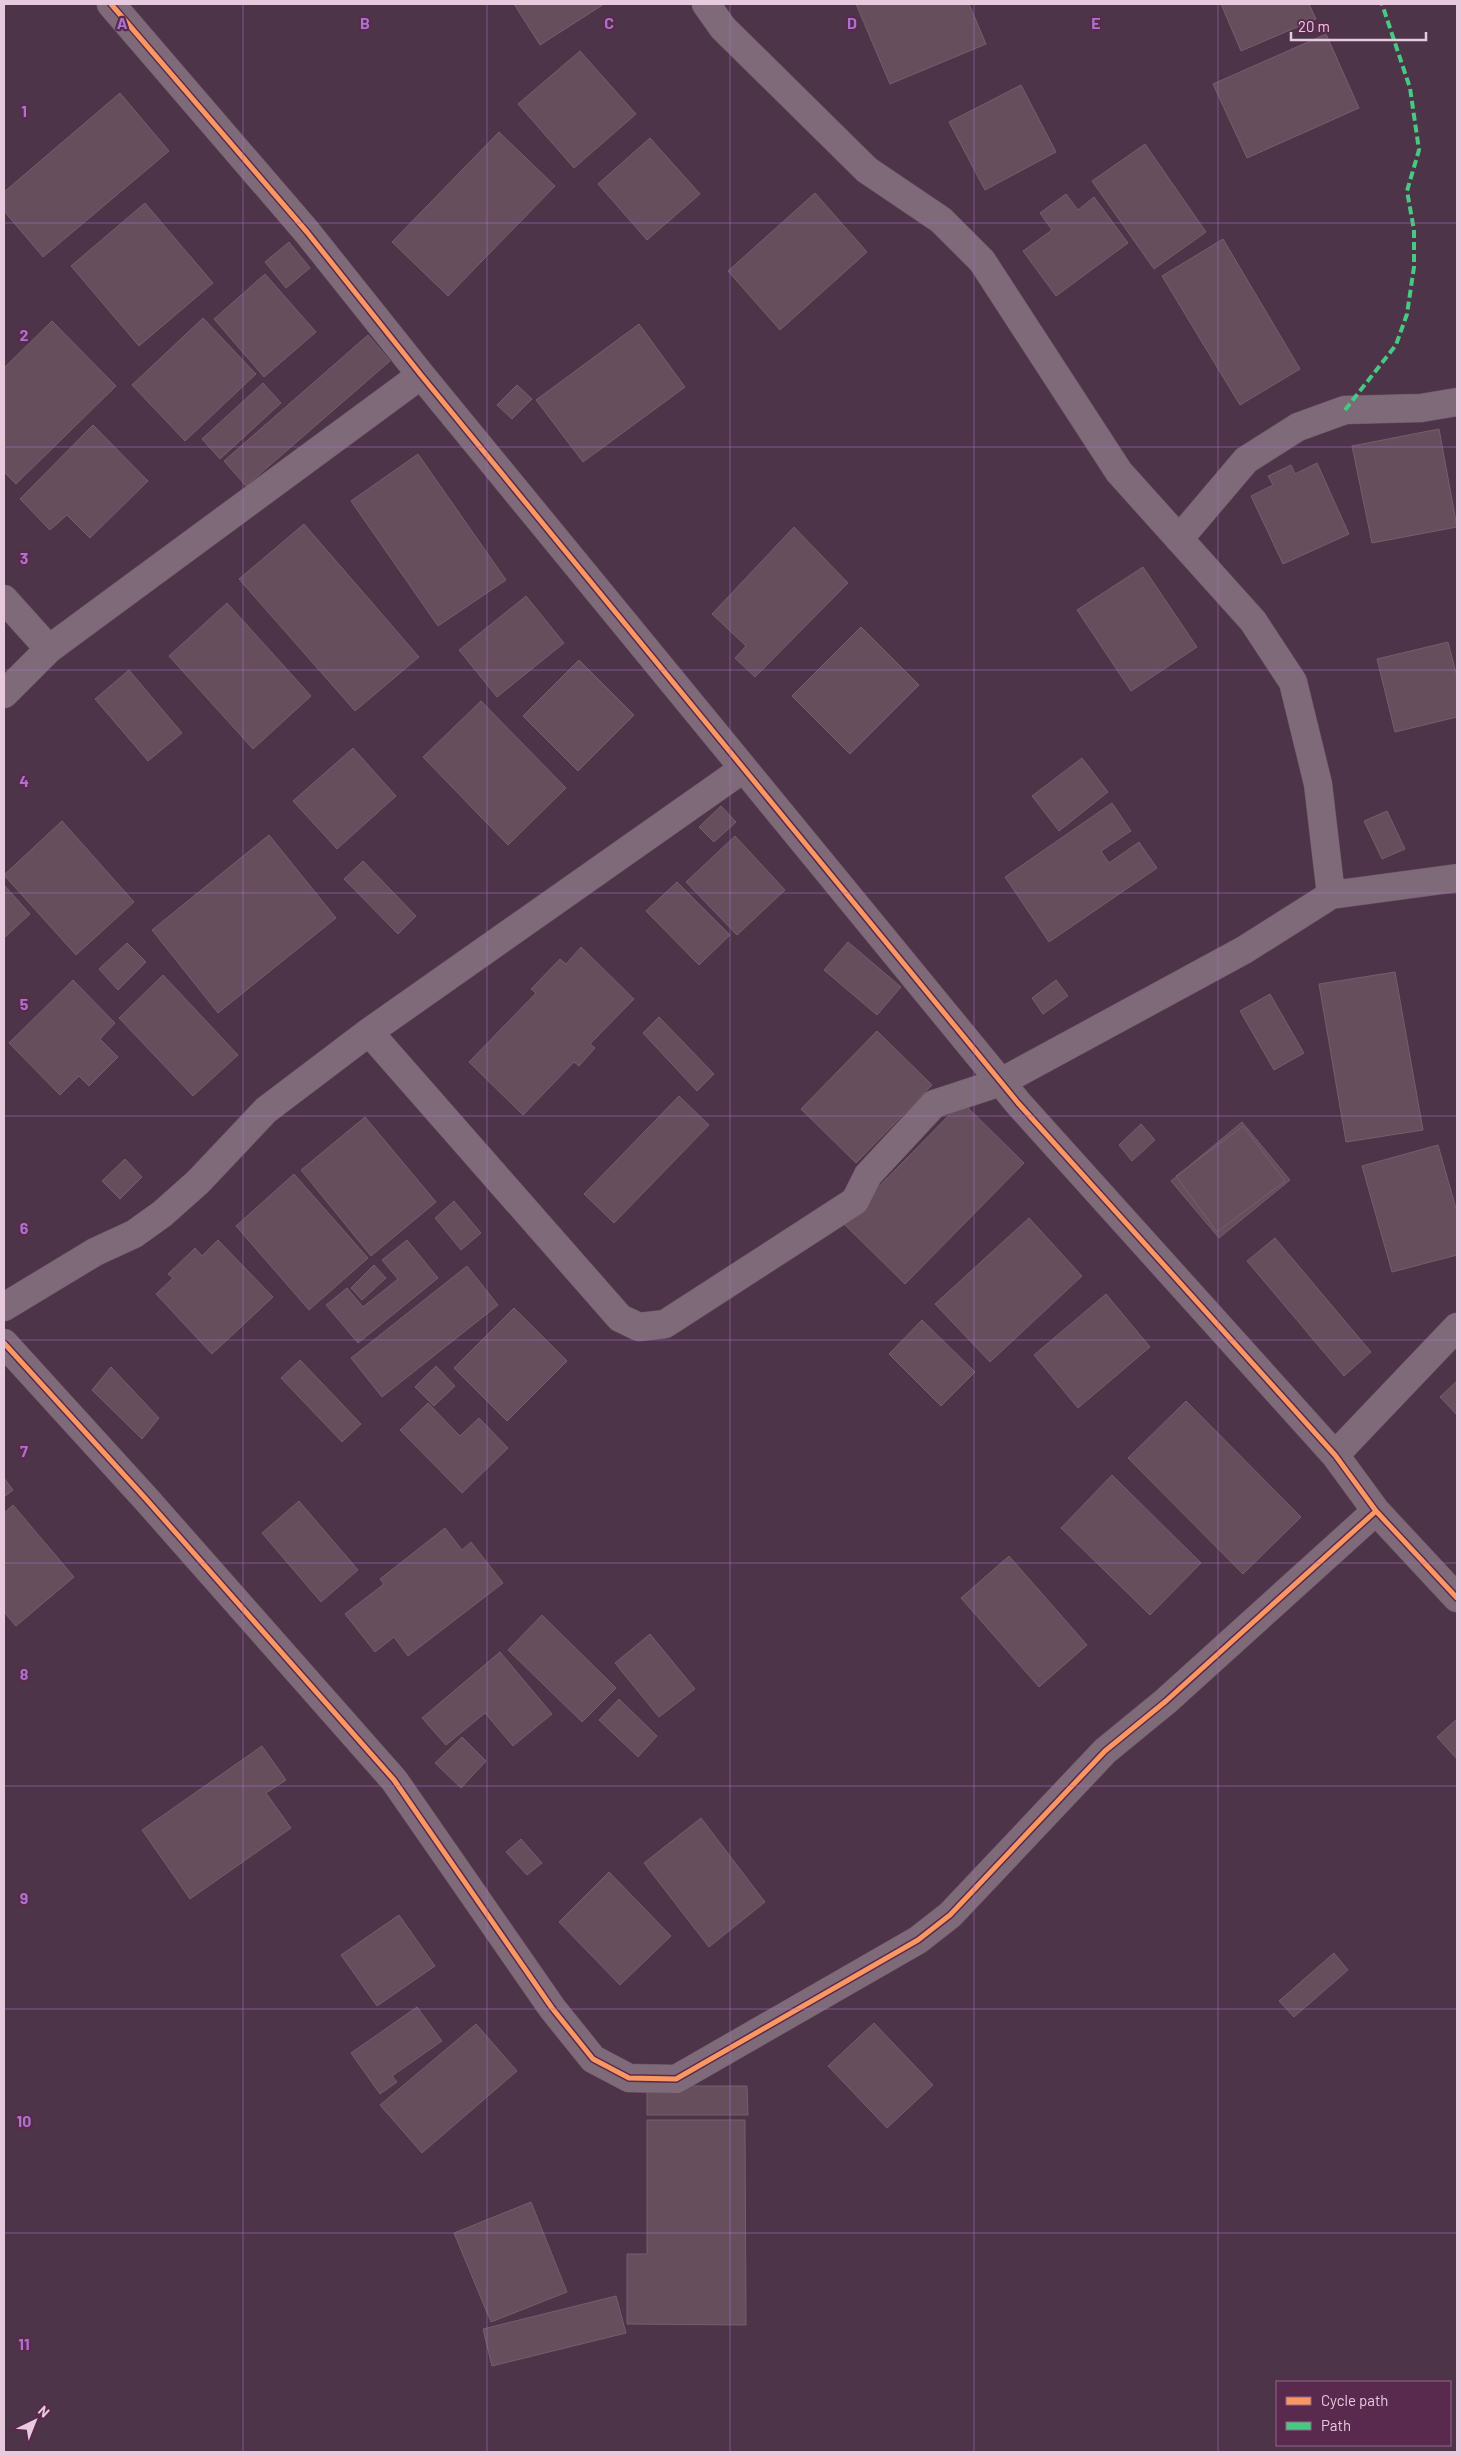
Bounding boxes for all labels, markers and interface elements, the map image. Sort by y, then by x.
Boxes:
scale bar [1291,10,1426,42]
text: A [117,13,128,32]
text: B [360,13,370,32]
text: C [604,13,614,32]
text: D [847,13,857,32]
text: E [1091,13,1101,32]
text: 20 m [1298,17,1330,35]
text: 1 [21,101,27,120]
text: 2 [20,325,29,344]
text: 3 [20,548,28,567]
text: 4 [19,771,29,790]
text: 5 [20,994,29,1013]
text: 6 [20,1218,29,1237]
text: 7 [20,1441,28,1460]
text: 8 [20,1664,29,1683]
text: 9 [20,1888,28,1907]
text: 10 [17,2111,31,2130]
text: 11 [18,2334,30,2353]
legend [1276,2381,1451,2446]
text: Cycle path [1321,2391,1388,2409]
north arrow [10,2396,60,2446]
text: N [35,2402,53,2421]
text: Path [1321,2416,1351,2434]

